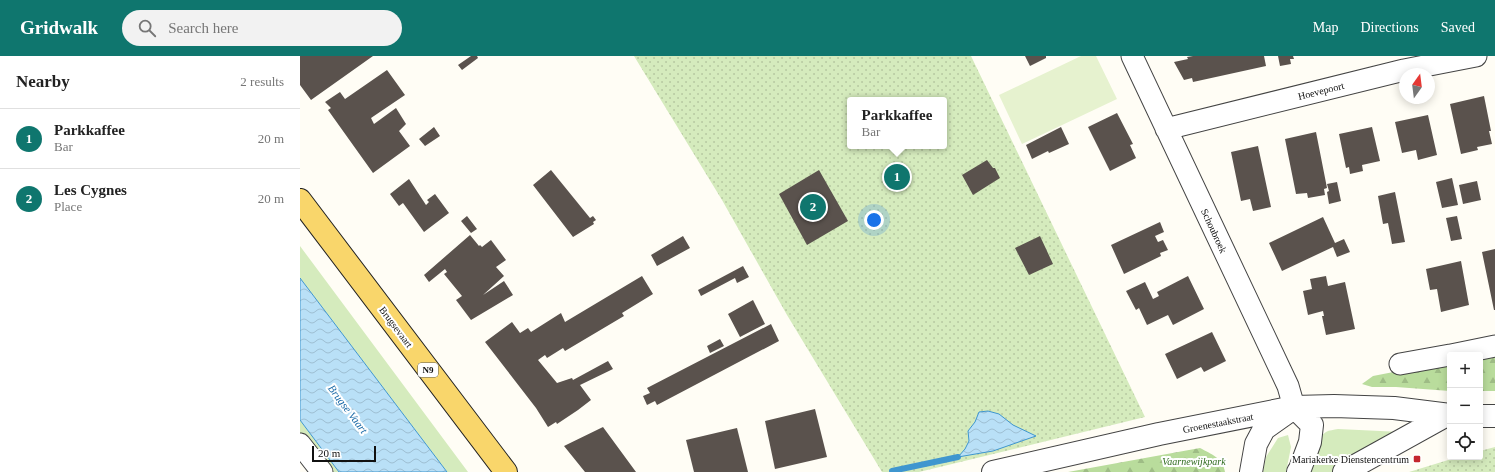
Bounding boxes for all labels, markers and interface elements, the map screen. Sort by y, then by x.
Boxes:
search box [122,10,402,46]
text: Gridwalk [20,17,98,38]
icon: search [136,17,158,39]
text: Search here [168,20,239,36]
text: Map [1313,20,1338,35]
text: Directions [1360,20,1419,35]
text: Saved [1441,20,1475,35]
north arrow [1399,68,1435,104]
text: Nearby [16,72,70,91]
text: 2 results [240,74,284,89]
street label: Hoevepoort [1297,80,1345,102]
popup [847,97,947,149]
text: Parkkaffee [862,107,932,123]
text: Parkkaffee [54,122,125,138]
text: Bar [862,124,880,139]
text: 1 [26,131,32,146]
text: 20 m [258,131,284,146]
text: Bar [54,139,73,154]
pin: 1 [884,162,910,192]
text: Les Cygnes [54,182,127,198]
text: 2 [26,191,32,206]
text: 20 m [258,191,284,206]
pin: 2 [800,192,826,222]
text: Place [54,199,82,214]
street label: Schoubroek [1199,207,1229,255]
your location [864,210,884,230]
street label: Brugsevaart [377,304,415,350]
map controls [1447,352,1483,460]
button: + [1447,352,1483,388]
road number: N9 [418,363,438,377]
water label: Brugse Vaart [326,382,371,436]
button: − [1447,388,1483,424]
street label: Groenestaakstraat [1182,411,1254,435]
button: locate [1447,424,1483,460]
scale bar [312,444,376,463]
text: 20 m [318,447,340,459]
place label: Mariakerke Dienstencentrum [1292,454,1409,465]
marker: Mariakerke Dienstencentrum [1412,454,1422,464]
park label: Vaarnewijkpark [1162,456,1226,467]

